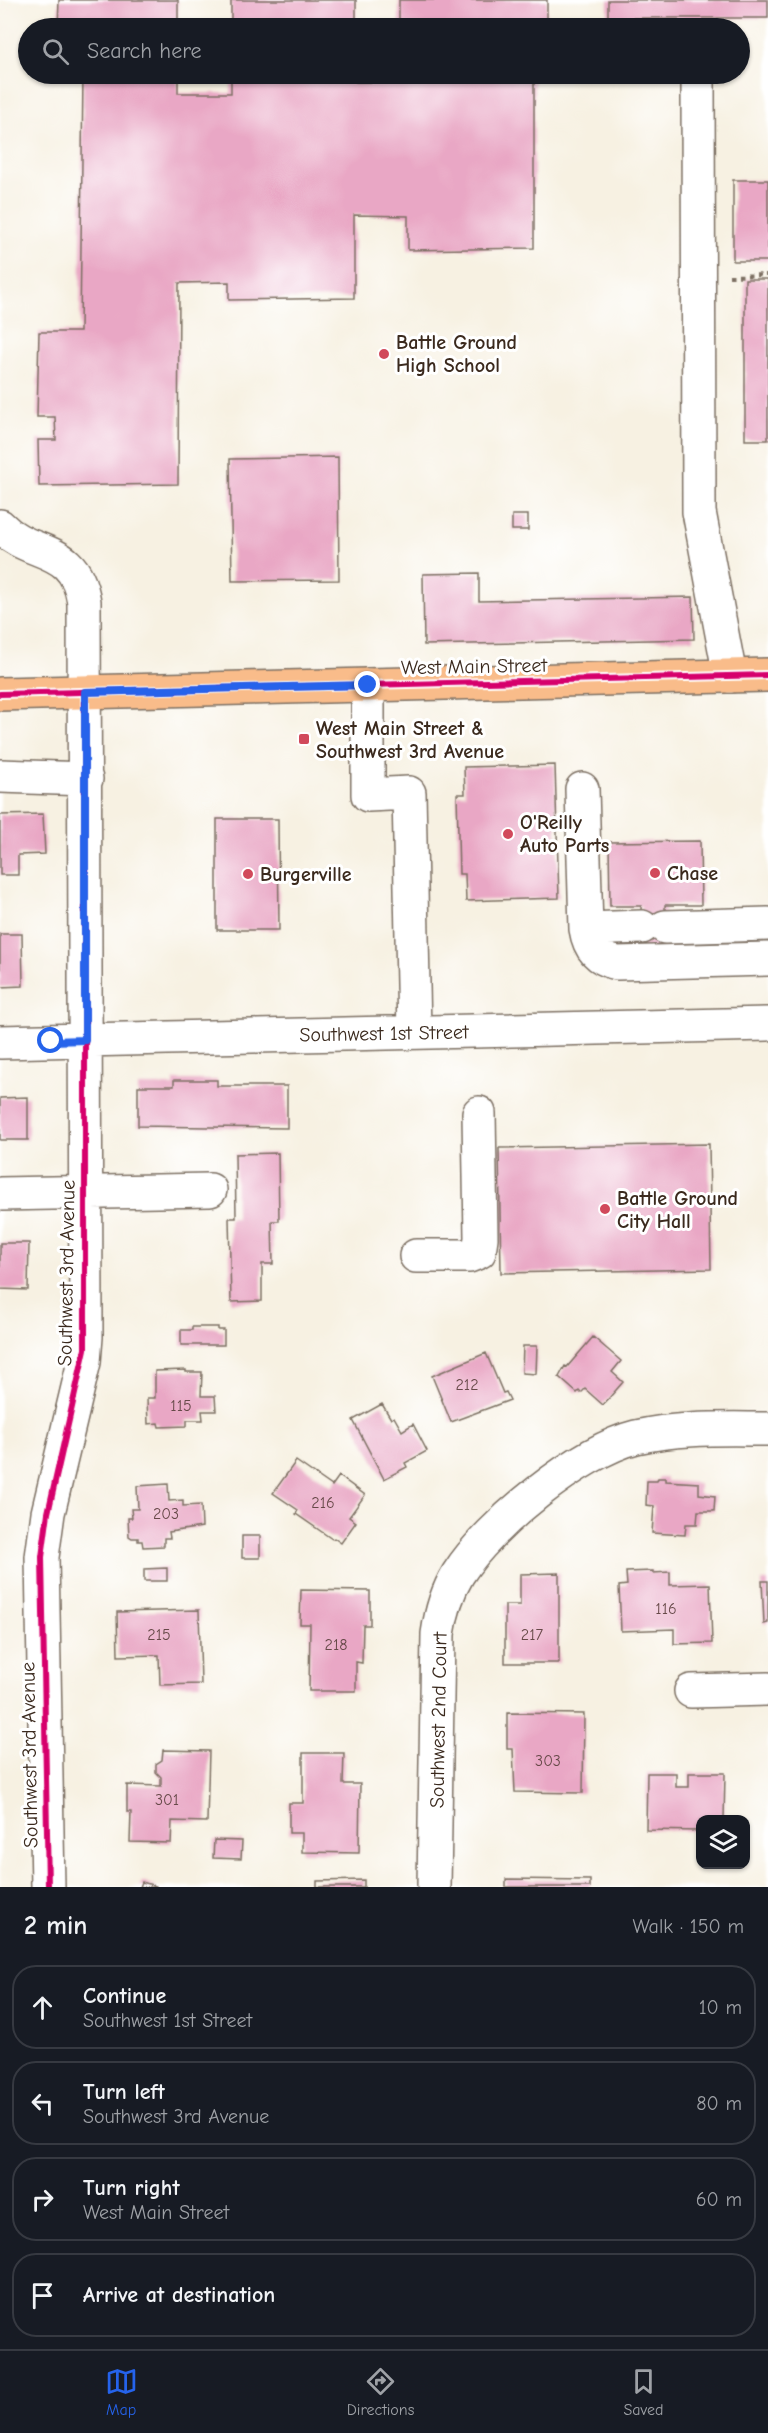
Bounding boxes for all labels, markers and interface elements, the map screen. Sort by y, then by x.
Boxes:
search box [18,18,750,84]
icon: search [39,35,72,68]
text: Search here [87,38,202,64]
place label: Battle Ground High School [396,331,517,377]
marker: Battle Ground High School [377,347,391,361]
street label: West Main Street [401,654,549,679]
route end [354,671,380,697]
place label: West Main Street & Southwest 3rd Avenue [316,717,504,763]
marker: West Main Street & Southwest 3rd Avenue [297,732,311,746]
place label: O'Reilly Auto Parts [520,811,609,857]
marker: O'Reilly Auto Parts [501,827,515,841]
place label: Chase [667,862,718,885]
place label: Burgerville [260,863,352,886]
marker: Chase [648,866,662,880]
marker: Burgerville [241,867,255,881]
street label: Southwest 1st Street [299,1021,470,1046]
route start [37,1027,63,1053]
street label: Southwest 3rd Avenue [53,1180,80,1366]
place label: Battle Ground City Hall [617,1187,738,1233]
marker: Battle Ground City Hall [598,1202,612,1216]
house number: 212 [455,1376,479,1394]
house number: 115 [170,1397,192,1415]
house number: 216 [311,1494,335,1512]
house number: 203 [153,1505,179,1523]
house number: 116 [655,1600,677,1618]
house number: 215 [147,1626,171,1644]
house number: 217 [521,1626,544,1644]
street label: Southwest 2nd Court [425,1630,452,1808]
house number: 218 [325,1636,347,1654]
street label: Southwest 3rd Avenue [16,1662,43,1848]
house number: 303 [535,1752,561,1770]
house number: 301 [155,1791,179,1809]
map controls [696,1815,750,1869]
button: layers [696,1815,750,1869]
text: 2 min [24,1911,87,1941]
text: Walk · 150 m [633,1915,744,1938]
text: Continue [83,1983,166,2009]
icon: ahead [26,1991,59,2024]
text: 10 m [699,1996,742,2019]
text: Southwest 1st Street [83,2009,252,2032]
text: Turn left [83,2079,165,2105]
icon: left [26,2087,59,2120]
text: 80 m [696,2092,742,2115]
text: Southwest 3rd Avenue [83,2105,269,2128]
text: Turn right [83,2175,180,2201]
icon: right [26,2183,59,2216]
text: 60 m [696,2188,742,2211]
text: West Main Street [83,2201,229,2224]
icon: arrive [26,2279,59,2312]
text: Arrive at destination [83,2282,275,2308]
tab: Map [105,2365,138,2419]
tab: Directions [347,2365,414,2419]
tab: Saved [623,2365,663,2419]

